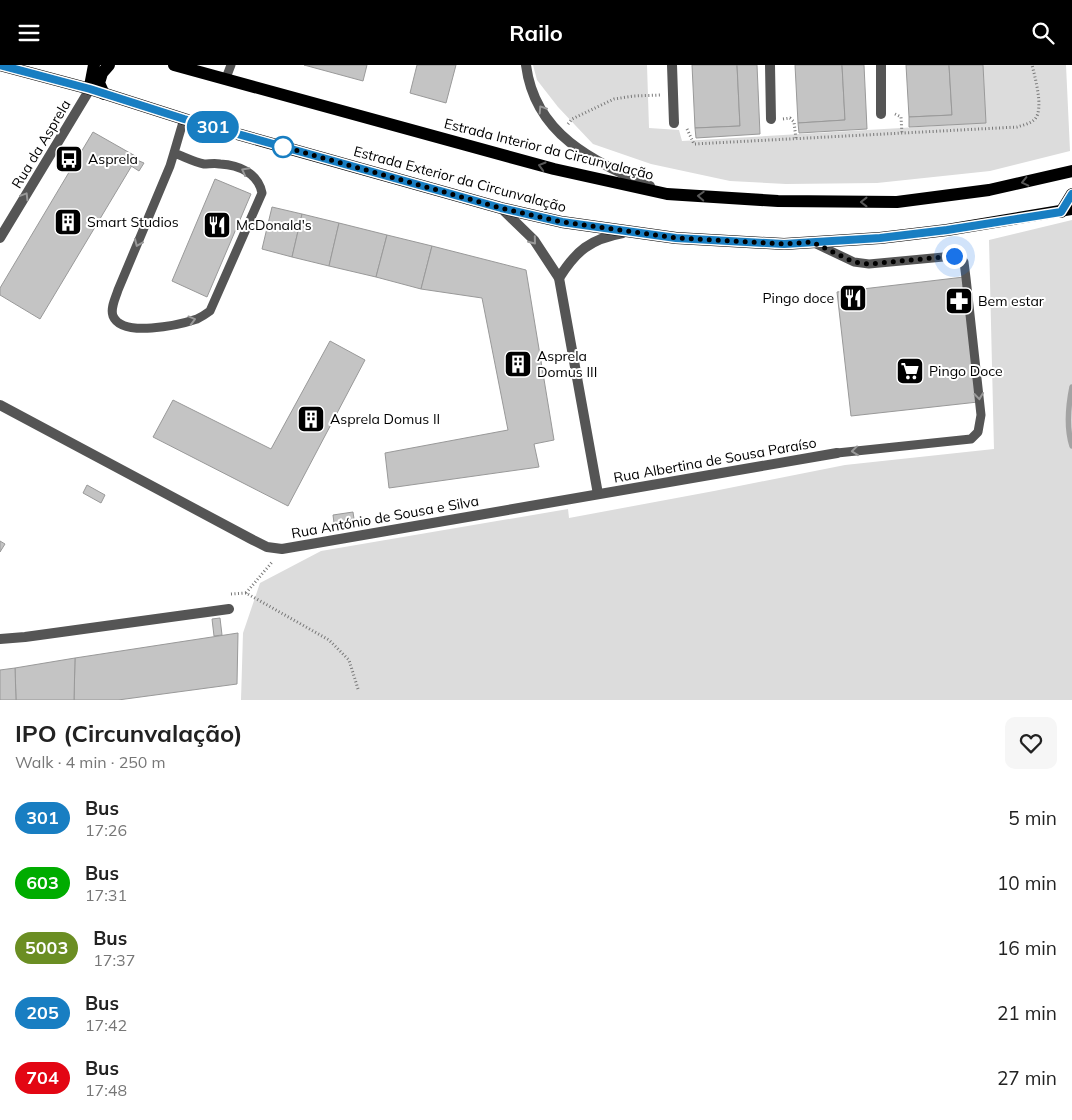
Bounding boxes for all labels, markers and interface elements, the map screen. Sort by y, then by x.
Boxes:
icon: menu [15,19,43,47]
text: Railo [509,19,563,47]
icon: search [1029,19,1057,47]
street label: Rua da Asprela [7,96,75,192]
one-way arrow [539,106,548,115]
line badge: 301 [184,111,242,143]
street label: Estrada Interior da Circunvalação [442,114,656,184]
text: 301 [197,115,229,138]
unlabelled marker [272,136,294,158]
street label: Estrada Exterior da Circunvalação [352,142,568,216]
bus stop icon: Asprela [54,144,84,174]
place label: Asprela [88,150,138,168]
one-way arrow [538,161,547,172]
one-way arrow [241,167,250,177]
one-way arrow [1020,176,1029,187]
one-way arrow [697,191,705,202]
one-way arrow [19,193,29,202]
one-way arrow [860,197,868,207]
building icon: Smart Studios [53,207,83,237]
restaurant icon: McDonald's [202,210,232,240]
place label: Smart Studios [87,213,179,231]
place label: McDonald's [236,216,312,234]
one-way arrow [527,235,536,244]
one-way arrow [133,238,144,247]
your location [942,244,967,269]
restaurant icon: Pingo doce [838,283,868,313]
pharmacy icon: Bem estar [944,286,974,316]
place label: Pingo doce [762,289,834,307]
place label: Bem estar [978,292,1045,310]
one-way arrow [187,315,195,325]
place label: Asprela Domus III [537,347,597,381]
building icon: Asprela Domus III [503,349,533,379]
supermarket icon: Pingo Doce [895,356,925,386]
place label: Pingo Doce [929,362,1003,380]
one-way arrow [973,393,984,401]
building icon: Asprela Domus II [296,404,326,434]
place label: Asprela Domus II [330,410,440,428]
street label: Rua Albertina de Sousa Paraíso [612,433,818,487]
one-way arrow [851,446,859,457]
street label: Rua António de Sousa e Silva [290,492,480,542]
button: heart [1005,717,1057,769]
text: IPO (Circunvalação) [15,718,243,748]
text: Walk · 4 min · 250 m [15,752,166,772]
text: Bus [85,796,119,820]
text: 301 [26,806,59,829]
text: 5 min [1008,806,1057,830]
text: 17:26 [85,820,127,840]
text: Bus [85,861,119,885]
text: 603 [26,871,59,894]
text: 10 min [997,871,1057,895]
text: 17:31 [85,885,127,905]
text: Bus [93,926,127,950]
text: 5003 [25,936,68,959]
text: 16 min [997,936,1057,960]
text: 17:37 [93,950,135,970]
text: Bus [85,991,119,1015]
text: 205 [26,1001,59,1024]
text: 21 min [997,1001,1057,1025]
text: 17:42 [85,1015,127,1035]
text: Bus [85,1056,119,1080]
text: 704 [26,1066,59,1089]
text: 27 min [997,1066,1057,1090]
text: 17:48 [85,1080,127,1100]

